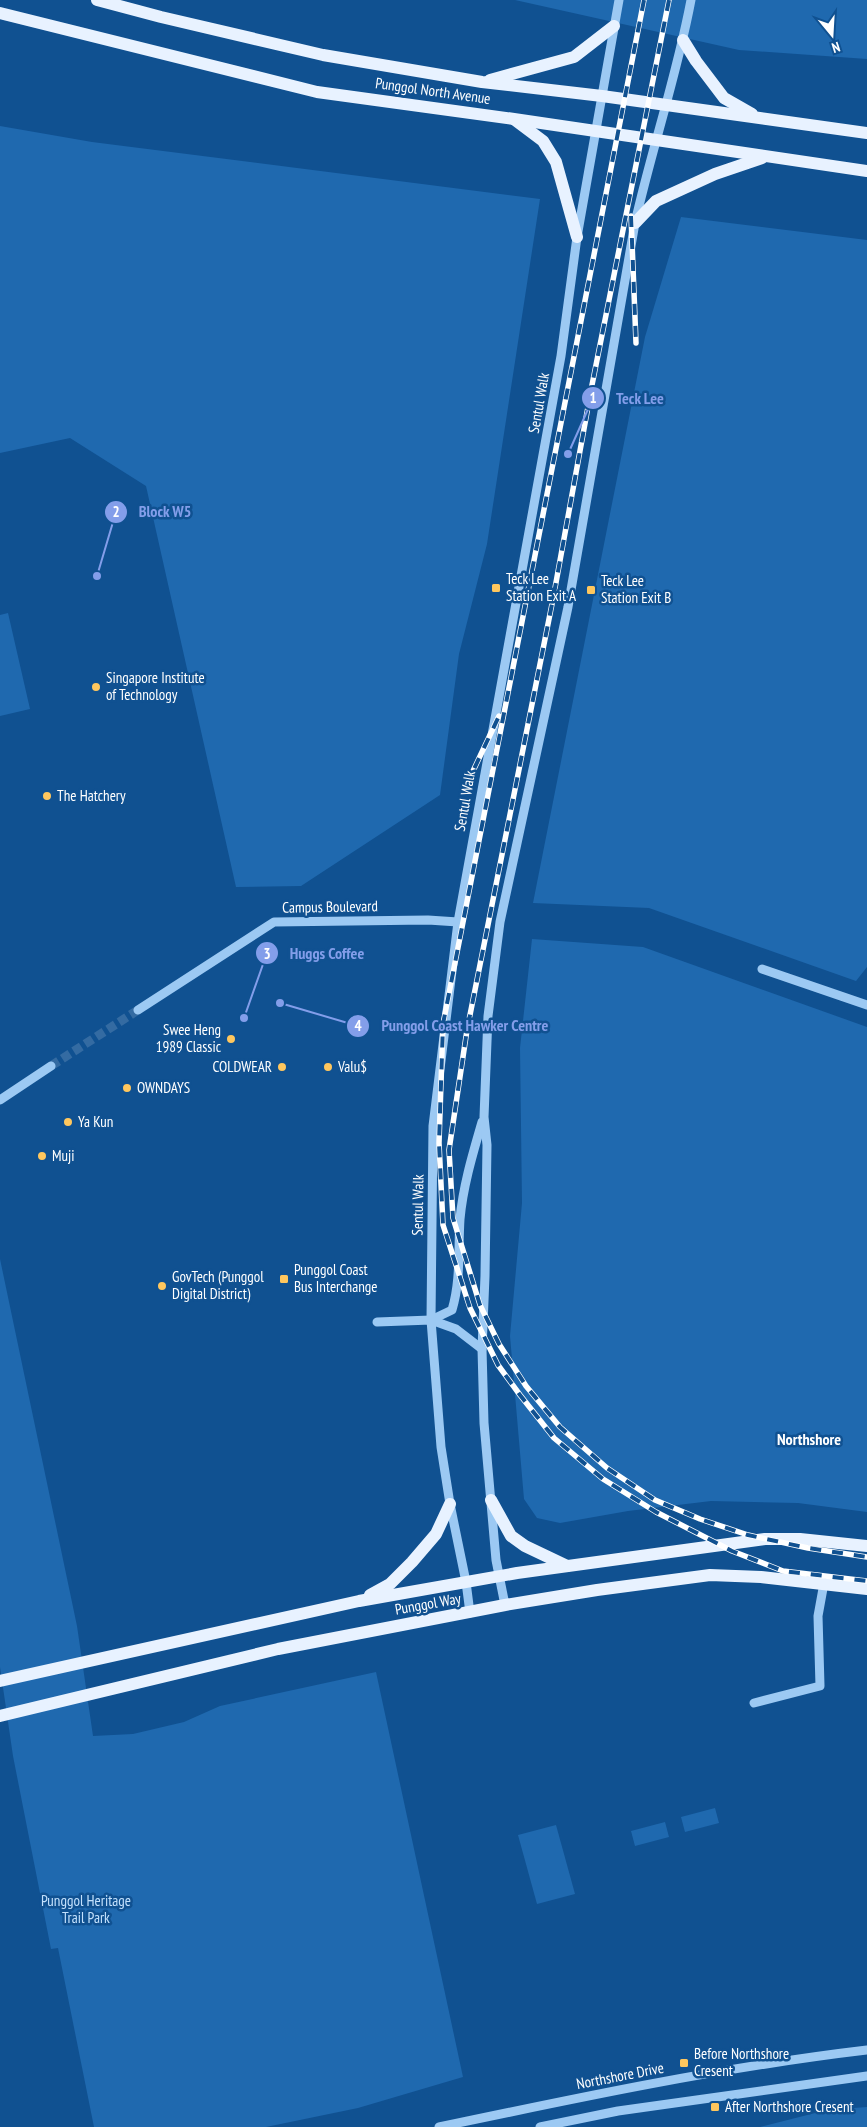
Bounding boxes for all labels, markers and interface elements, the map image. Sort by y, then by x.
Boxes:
north arrow [807,10,857,60]
text: N [830,38,842,57]
street label: Punggol North Avenue [374,73,492,108]
street label: Sentul Walk [524,371,553,435]
callout: Teck Lee [580,382,674,413]
text: 1 [589,388,597,407]
text: Teck Lee [616,388,664,408]
callout: Block W5 [103,496,202,527]
text: Block W5 [139,501,191,521]
text: 2 [112,502,120,521]
place label: Teck Lee Station Exit A [506,569,577,605]
place label: Teck Lee Station Exit B [601,571,671,607]
marker: Teck Lee Station Exit A [490,582,502,594]
marker: Teck Lee Station Exit B [585,584,597,596]
place label: Singapore Institute of Technology [106,668,205,704]
marker: Singapore Institute of Technology [90,681,102,693]
street label: Sentul Walk [450,769,479,833]
place label: The Hatchery [57,786,126,805]
marker: The Hatchery [41,790,53,802]
street label: Campus Boulevard [282,896,378,917]
callout: Huggs Coffee [255,938,375,969]
text: Huggs Coffee [290,943,364,963]
text: 3 [263,944,271,963]
callout: Punggol Coast Hawker Centre [346,1010,558,1041]
text: Punggol Coast Hawker Centre [382,1015,549,1035]
text: 4 [354,1016,362,1035]
place label: Swee Heng 1989 Classic [156,1020,222,1056]
marker: Swee Heng 1989 Classic [225,1033,237,1045]
place label: COLDWEAR [213,1057,272,1076]
place label: Valu$ [337,1057,367,1076]
marker: COLDWEAR [276,1061,288,1073]
marker: Valu$ [322,1061,334,1073]
place label: OWNDAYS [137,1078,190,1097]
marker: OWNDAYS [121,1082,133,1094]
place label: Ya Kun [78,1112,113,1131]
marker: Ya Kun [62,1116,74,1128]
place label: Muji [52,1146,75,1165]
marker: Muji [36,1150,48,1162]
street label: Sentul Walk [407,1174,428,1236]
place label: Punggol Coast Bus Interchange [294,1260,377,1296]
place label: GovTech (Punggol Digital District) [172,1267,264,1303]
marker: Punggol Coast Bus Interchange [278,1273,290,1285]
marker: GovTech (Punggol Digital District) [156,1280,168,1292]
district label: Northshore [777,1429,841,1449]
street label: Punggol Way [393,1588,463,1619]
park label: Punggol Heritage Trail Park [41,1891,131,1927]
place label: Before Northshore Cresent [694,2044,789,2080]
marker: Before Northshore Cresent [678,2057,690,2069]
street label: Northshore Drive [575,2058,665,2093]
place label: After Northshore Cresent [725,2097,854,2116]
marker: After Northshore Cresent [709,2101,721,2113]

